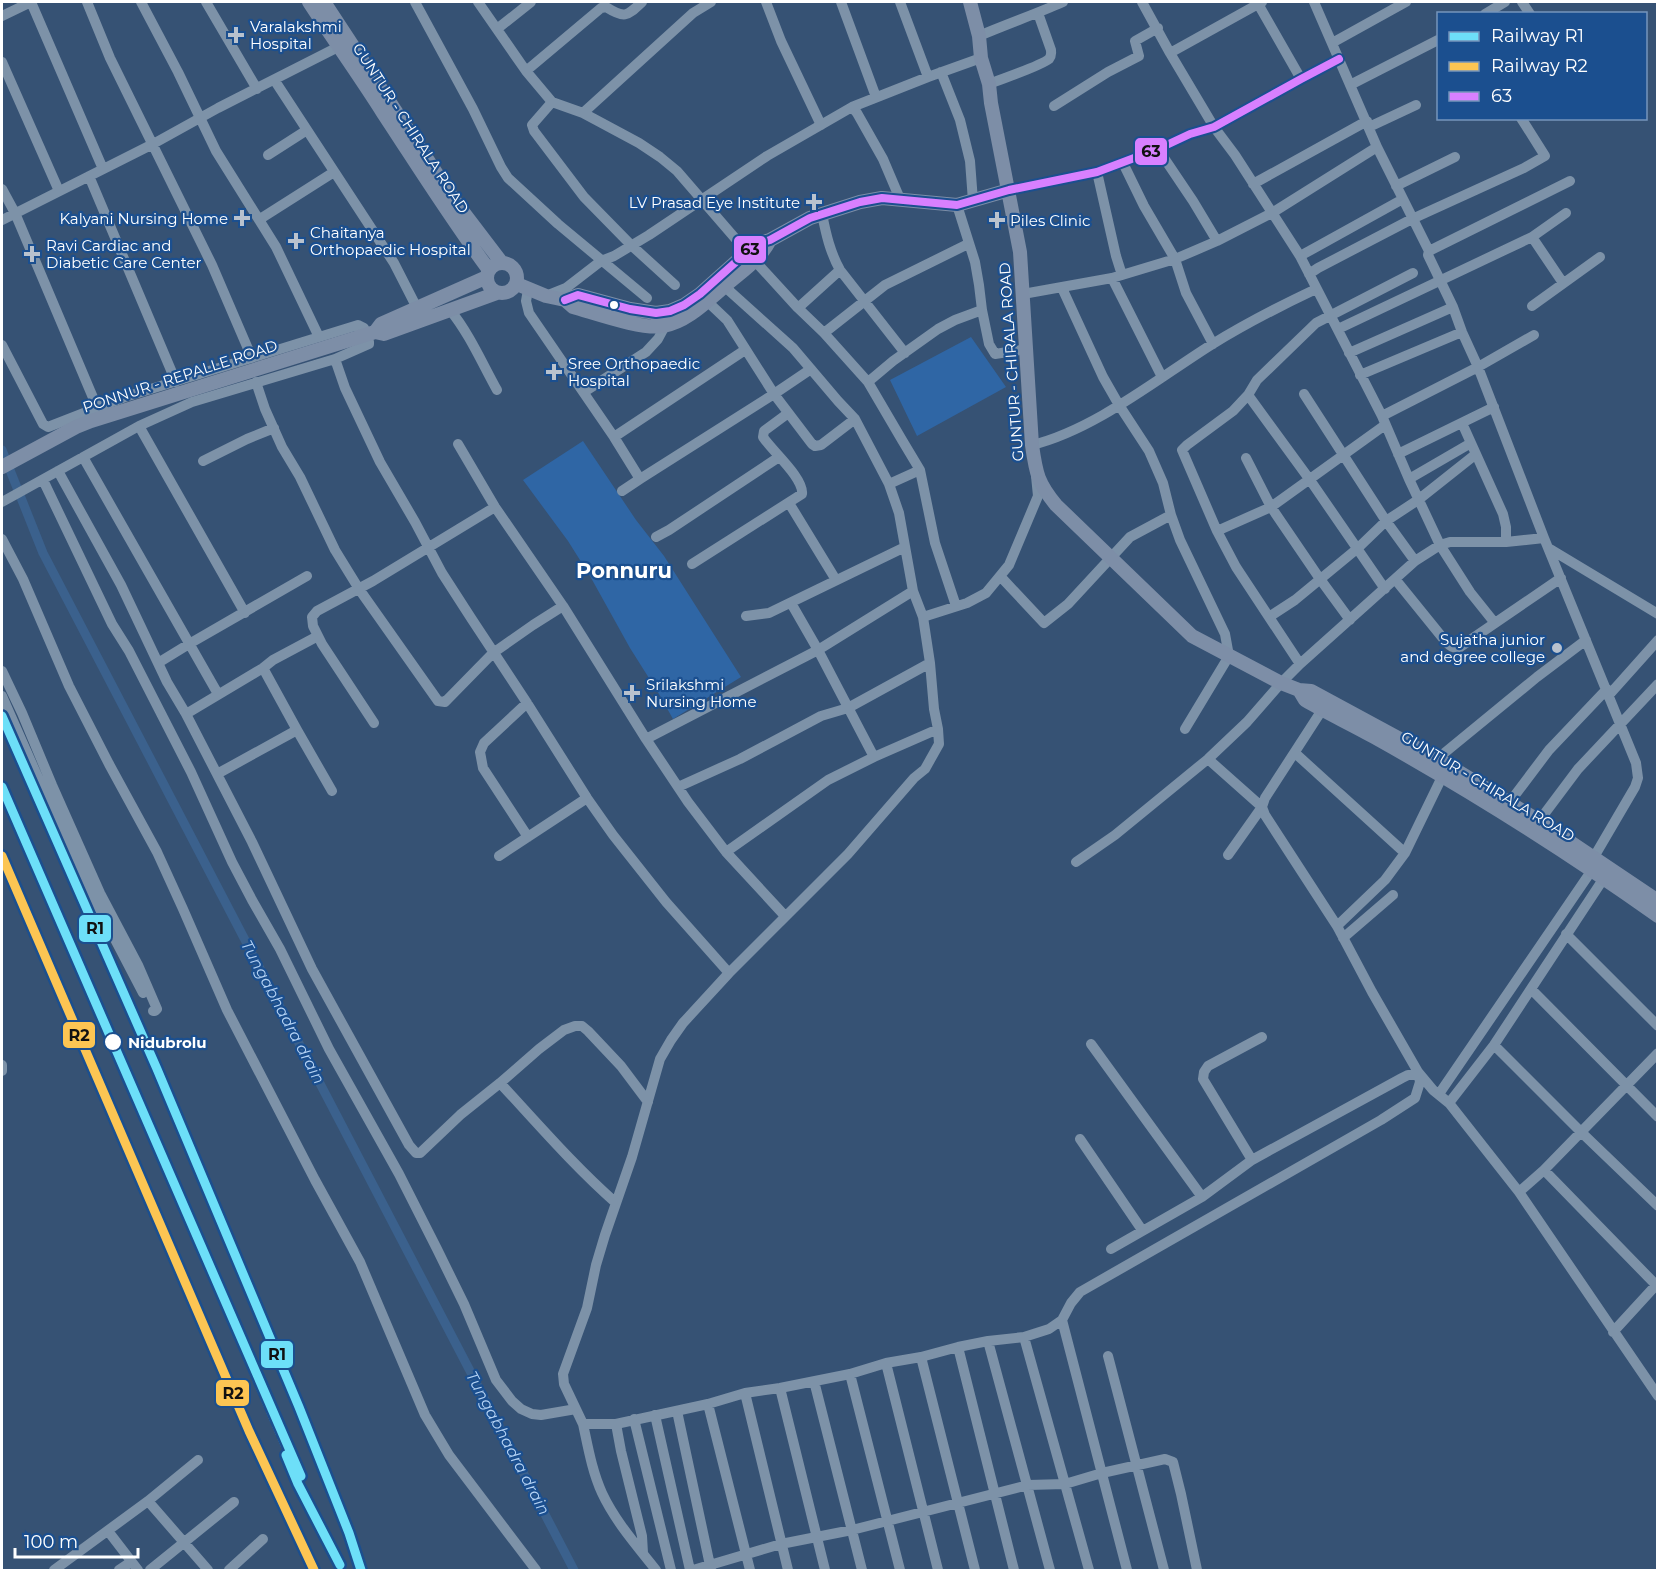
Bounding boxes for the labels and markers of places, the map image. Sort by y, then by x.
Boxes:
place label: Varalakshmi Hospital [250,17,342,53]
marker: Varalakshmi Hospital [227,26,245,44]
place label: LV Prasad Eye Institute [629,193,800,212]
marker: LV Prasad Eye Institute [805,193,823,211]
place label: Kalyani Nursing Home [59,209,228,228]
marker: Kalyani Nursing Home [233,209,251,227]
marker: Piles Clinic [988,211,1006,229]
place label: Piles Clinic [1010,211,1090,230]
place label: Chaitanya Orthopaedic Hospital [310,223,471,259]
marker: Chaitanya Orthopaedic Hospital [287,232,305,250]
place label: Ravi Cardiac and Diabetic Care Center [46,236,202,272]
marker: Ravi Cardiac and Diabetic Care Center [23,245,41,263]
unlabelled marker [608,299,620,311]
place label: Sree Orthopaedic Hospital [568,354,700,390]
marker: Sree Orthopaedic Hospital [545,363,563,381]
place label: Sujatha junior and degree college [1400,630,1545,666]
marker: Sujatha junior and degree college [1550,641,1564,655]
place label: Srilakshmi Nursing Home [646,675,757,711]
marker: Srilakshmi Nursing Home [623,684,641,702]
marker: Nidubrolu [103,1032,123,1052]
place label: Nidubrolu [128,1033,207,1052]

